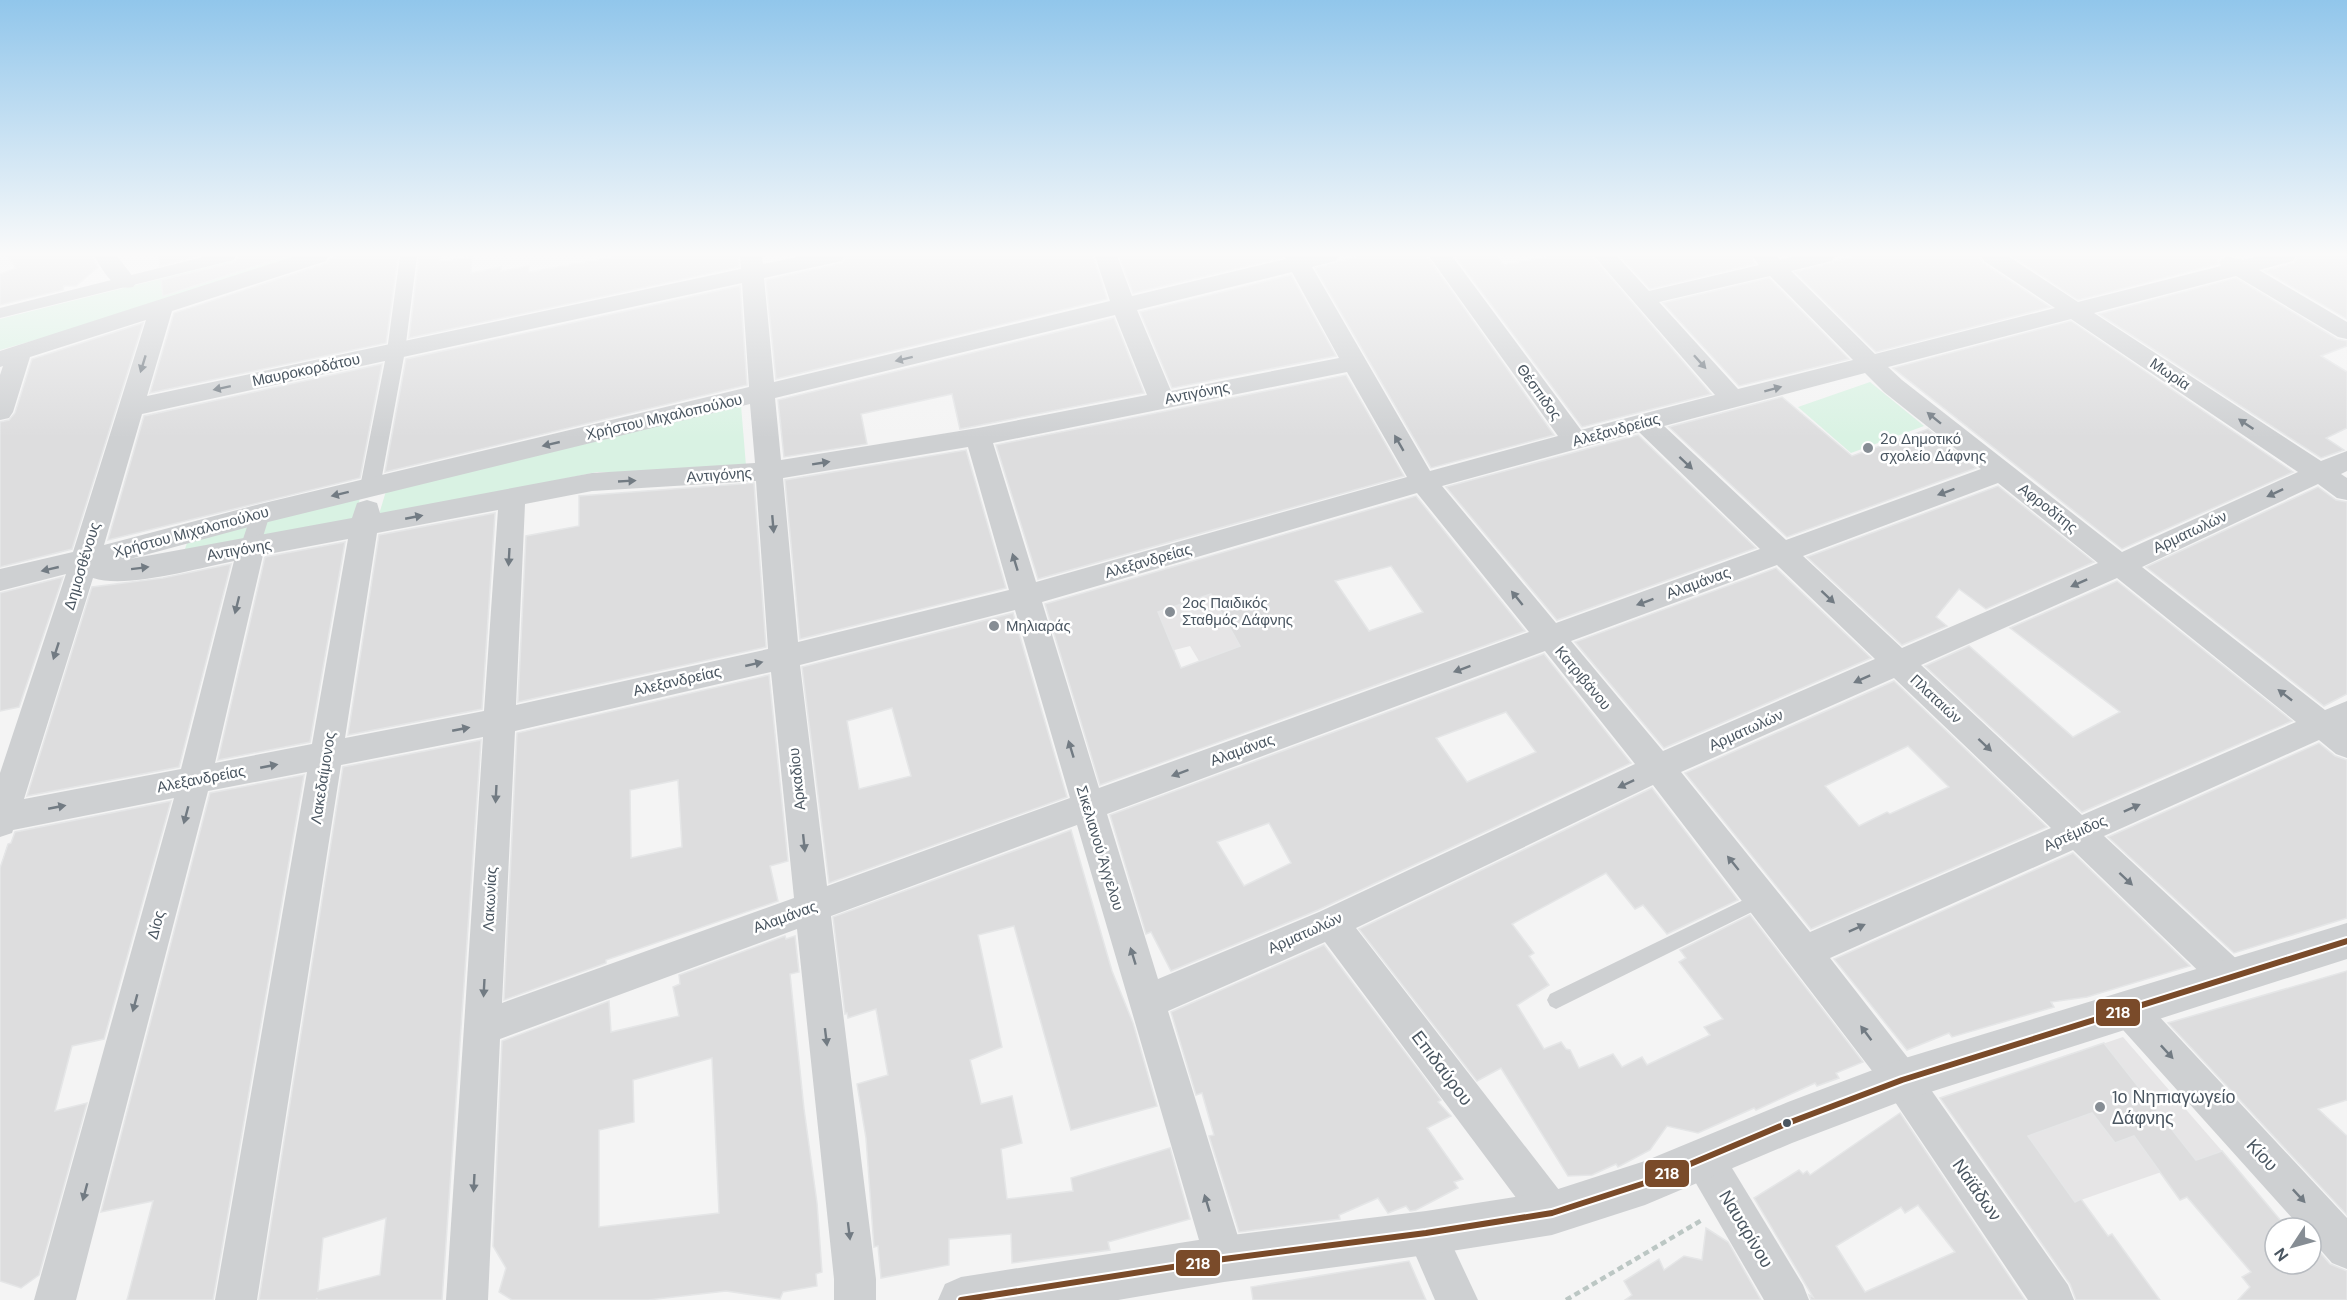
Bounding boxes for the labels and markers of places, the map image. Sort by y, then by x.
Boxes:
place label: 2ο Δημοτικό σχολείο Δάφνης [1880,429,1986,466]
marker: 2ο Δημοτικό σχολείο Δάφνης [1861,441,1875,455]
place label: 2ος Παιδικός Σταθμός Δάφνης [1182,593,1293,630]
marker: 2ος Παιδικός Σταθμός Δάφνης [1163,605,1177,619]
place label: Μηλιαράς [1006,616,1071,636]
marker: Μηλιαράς [987,619,1001,633]
place label: 1ο Νηπιαγωγείο Δάφνης [2112,1085,2236,1130]
marker: 1ο Νηπιαγωγείο Δάφνης [2093,1100,2107,1114]
unlabelled marker [1781,1117,1793,1129]

